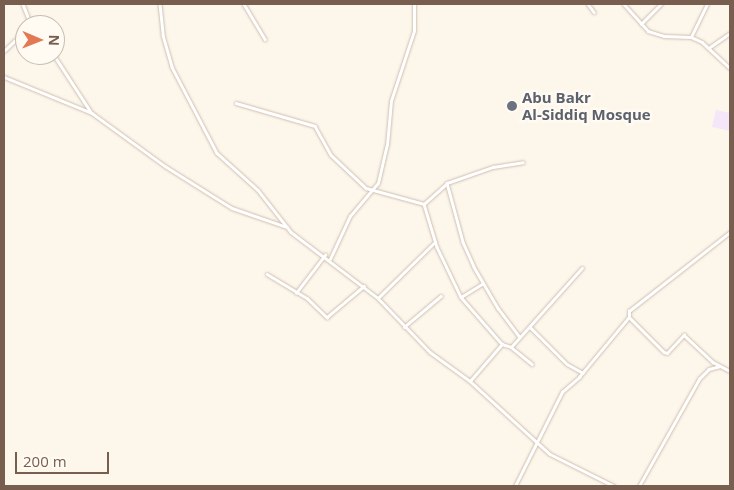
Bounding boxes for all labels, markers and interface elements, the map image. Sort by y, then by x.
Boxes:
north arrow [15,15,65,65]
text: N [45,34,64,46]
place label: Abu Bakr Al-Siddiq Mosque [522,88,651,123]
marker: Abu Bakr Al-Siddiq Mosque [506,100,518,112]
scale bar [18,442,111,474]
text: 200 m [23,451,67,471]

